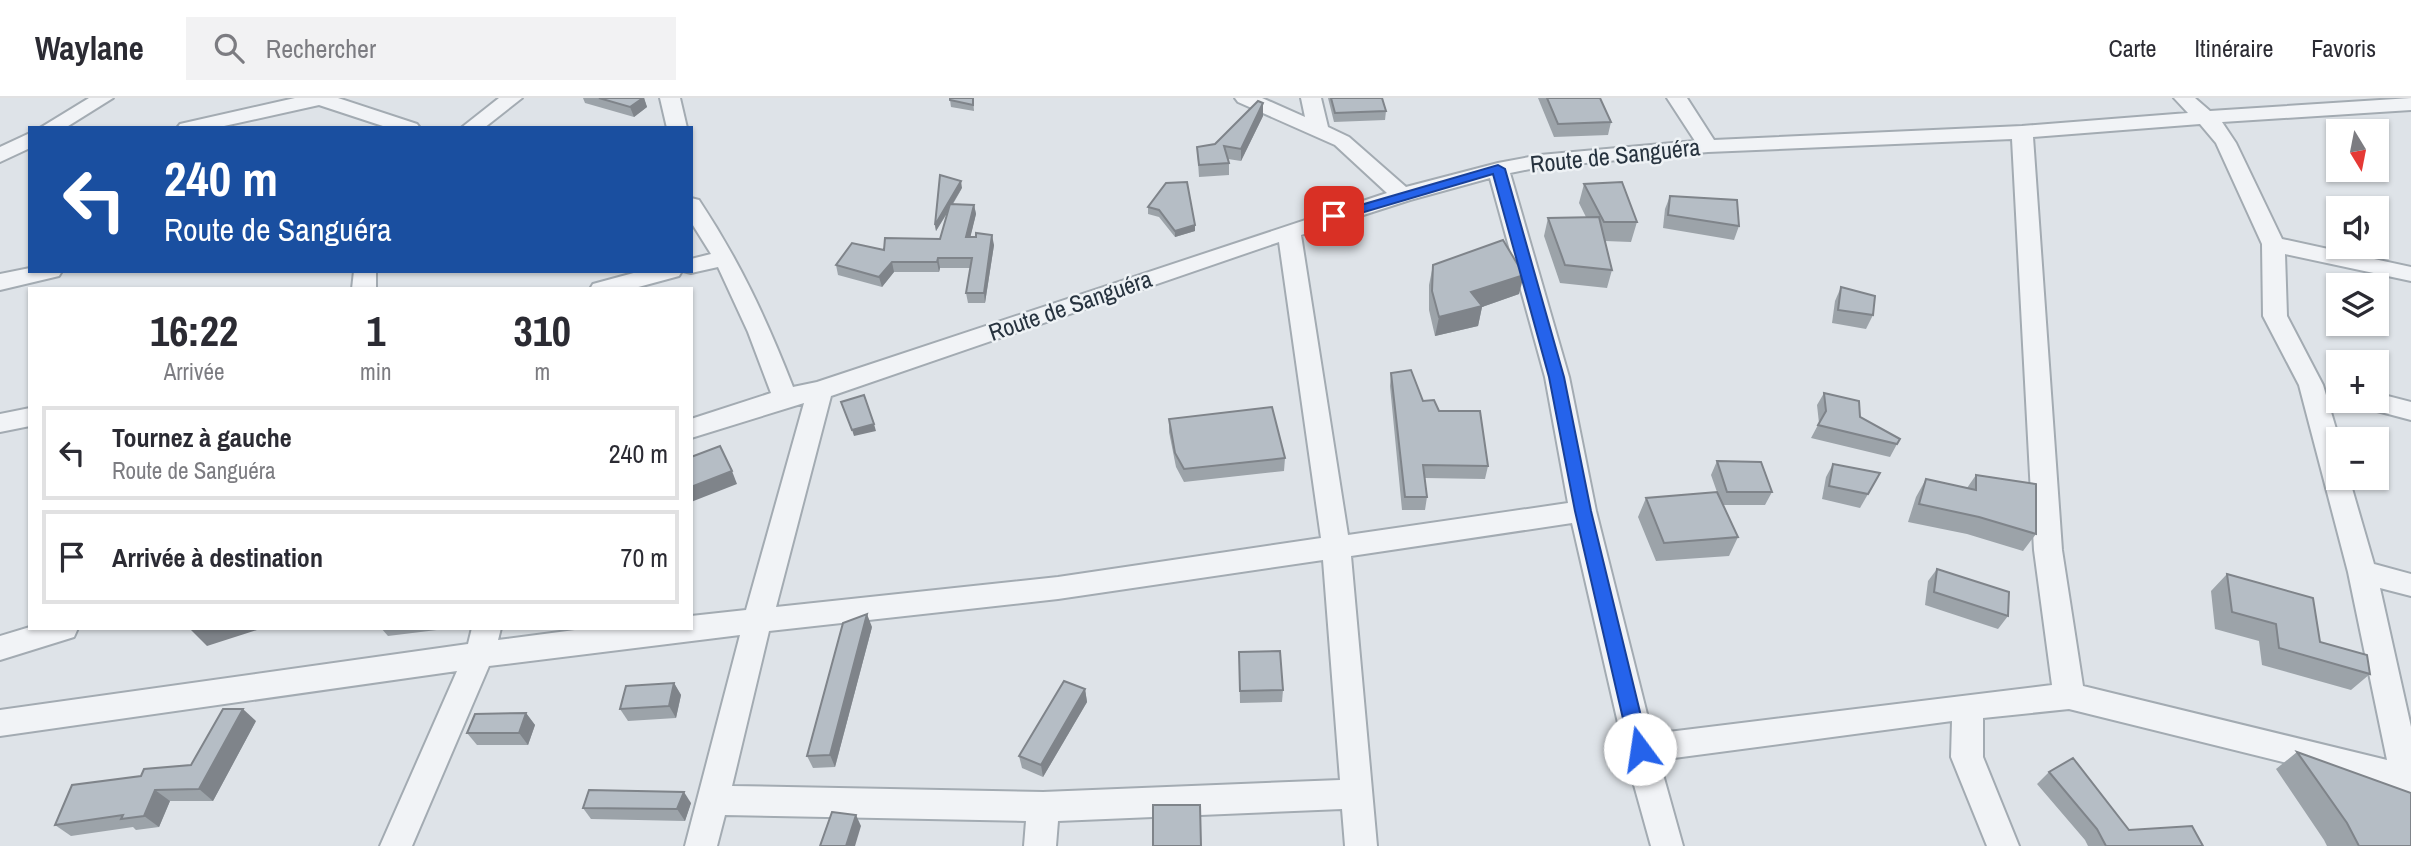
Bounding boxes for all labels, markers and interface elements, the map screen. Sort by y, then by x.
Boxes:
search box [186,17,676,80]
text: Waylane [35,26,144,70]
icon: search [210,29,248,67]
text: Rechercher [266,31,376,66]
text: Carte [2108,32,2157,64]
text: Itinéraire [2195,32,2273,64]
text: Favoris [2311,32,2376,64]
north arrow [2326,119,2389,182]
map controls [2326,119,2389,490]
street label: Route de Sanguéra [1528,130,1702,180]
text: 240 m [164,145,278,211]
icon: left [49,154,140,245]
pin [1304,186,1364,246]
button: sound [2326,196,2389,259]
icon: arrive [1315,197,1353,235]
text: Route de Sanguéra [164,208,392,251]
street label: Route de Sanguéra [984,262,1156,348]
button: layers [2326,273,2389,336]
text: 16:22 [150,303,238,359]
text: 1 [366,303,385,359]
text: 310 [514,303,571,359]
button: + [2326,350,2389,413]
text: Arrivée [164,356,224,387]
text: min [360,356,392,387]
text: m [534,356,550,387]
text: Tournez à gauche [112,420,292,455]
button: − [2326,427,2389,490]
icon: left [53,434,91,472]
text: 240 m [609,436,668,471]
text: Route de Sanguéra [112,455,276,486]
icon: arrive [53,538,91,576]
text: Arrivée à destination [112,540,323,575]
text: 70 m [621,540,668,575]
position arrow [1603,712,1677,786]

